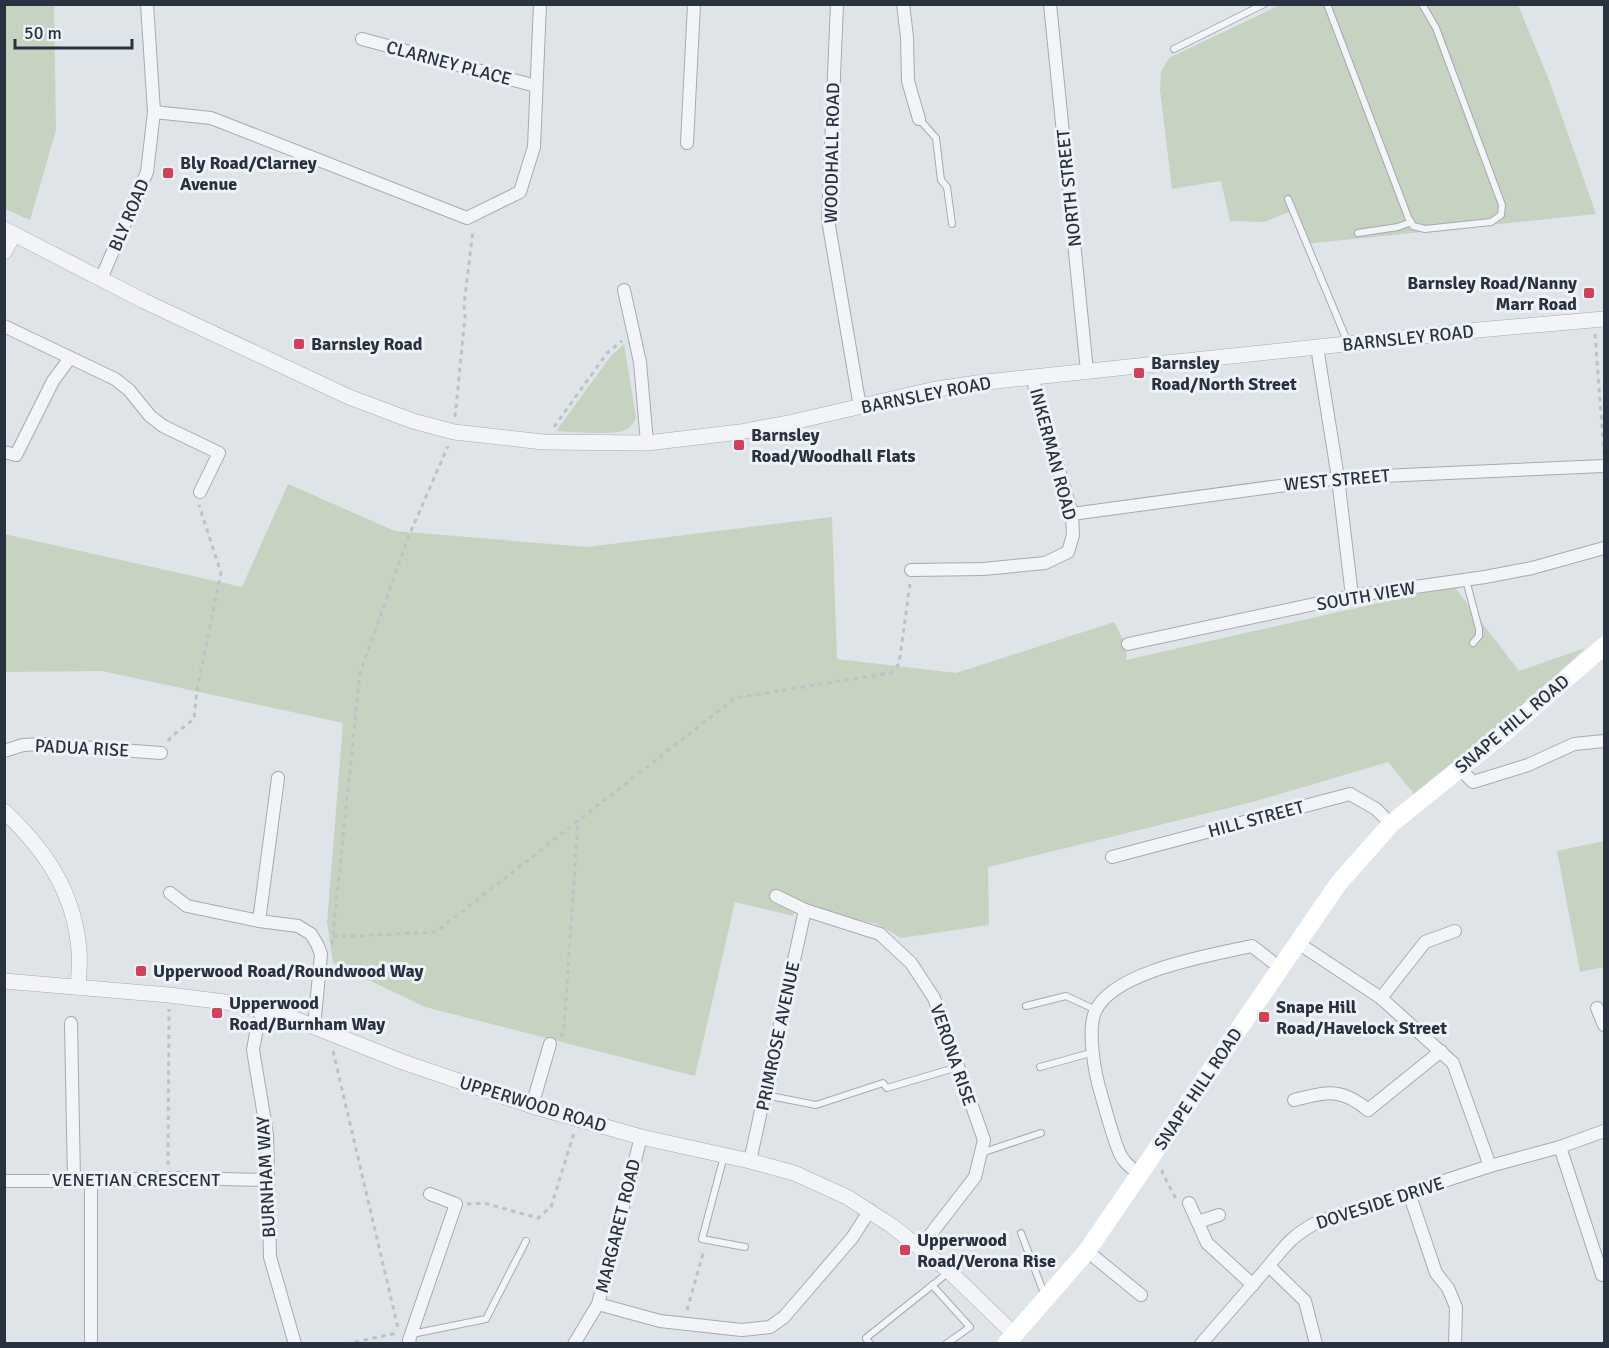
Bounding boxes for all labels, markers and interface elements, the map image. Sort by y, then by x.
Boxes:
scale bar [15,12,132,50]
text: 50 m [24,22,62,44]
street label: CLARNEY PLACE [384,36,514,90]
street label: WOODHALL ROAD [820,82,844,224]
street label: NORTH STREET [1052,128,1086,248]
place label: Bly Road/Clarney Avenue [180,152,317,195]
marker: Bly Road/Clarney Avenue [161,166,175,180]
street label: BLY ROAD [104,176,154,254]
place label: Barnsley Road/Nanny Marr Road [1407,272,1577,315]
marker: Barnsley Road/Nanny Marr Road [1582,286,1596,300]
street label: BARNSLEY ROAD [1341,320,1475,356]
place label: Barnsley Road [311,333,423,355]
marker: Barnsley Road [292,337,306,351]
place label: Barnsley Road/North Street [1151,352,1297,395]
marker: Barnsley Road/North Street [1132,366,1146,380]
street label: BARNSLEY ROAD [859,372,993,418]
street label: INKERMAN ROAD [1025,386,1081,522]
place label: Barnsley Road/Woodhall Flats [751,424,915,467]
marker: Barnsley Road/Woodhall Flats [732,438,746,452]
street label: WEST STREET [1283,464,1391,496]
street label: SOUTH VIEW [1315,576,1417,616]
street label: SNAPE HILL ROAD [1450,670,1574,778]
street label: PADUA RISE [34,735,130,761]
street label: HILL STREET [1206,796,1306,842]
street label: PRIMROSE AVENUE [751,959,805,1113]
place label: Upperwood Road/Roundwood Way [153,960,423,982]
marker: Upperwood Road/Roundwood Way [134,964,148,978]
place label: Upperwood Road/Burnham Way [229,992,385,1035]
place label: Snape Hill Road/Havelock Street [1276,996,1447,1039]
street label: VERONA RISE [925,1001,981,1109]
marker: Upperwood Road/Burnham Way [210,1006,224,1020]
marker: Snape Hill Road/Havelock Street [1257,1010,1271,1024]
street label: SNAPE HILL ROAD [1149,1024,1247,1154]
street label: UPPERWOOD ROAD [457,1071,609,1137]
street label: BURNHAM WAY [252,1116,280,1238]
street label: MARGARET ROAD [591,1157,645,1295]
street label: VENETIAN CRESCENT [52,1169,220,1191]
street label: DOVESIDE DRIVE [1313,1172,1447,1234]
place label: Upperwood Road/Verona Rise [917,1229,1056,1272]
marker: Upperwood Road/Verona Rise [898,1243,912,1257]

